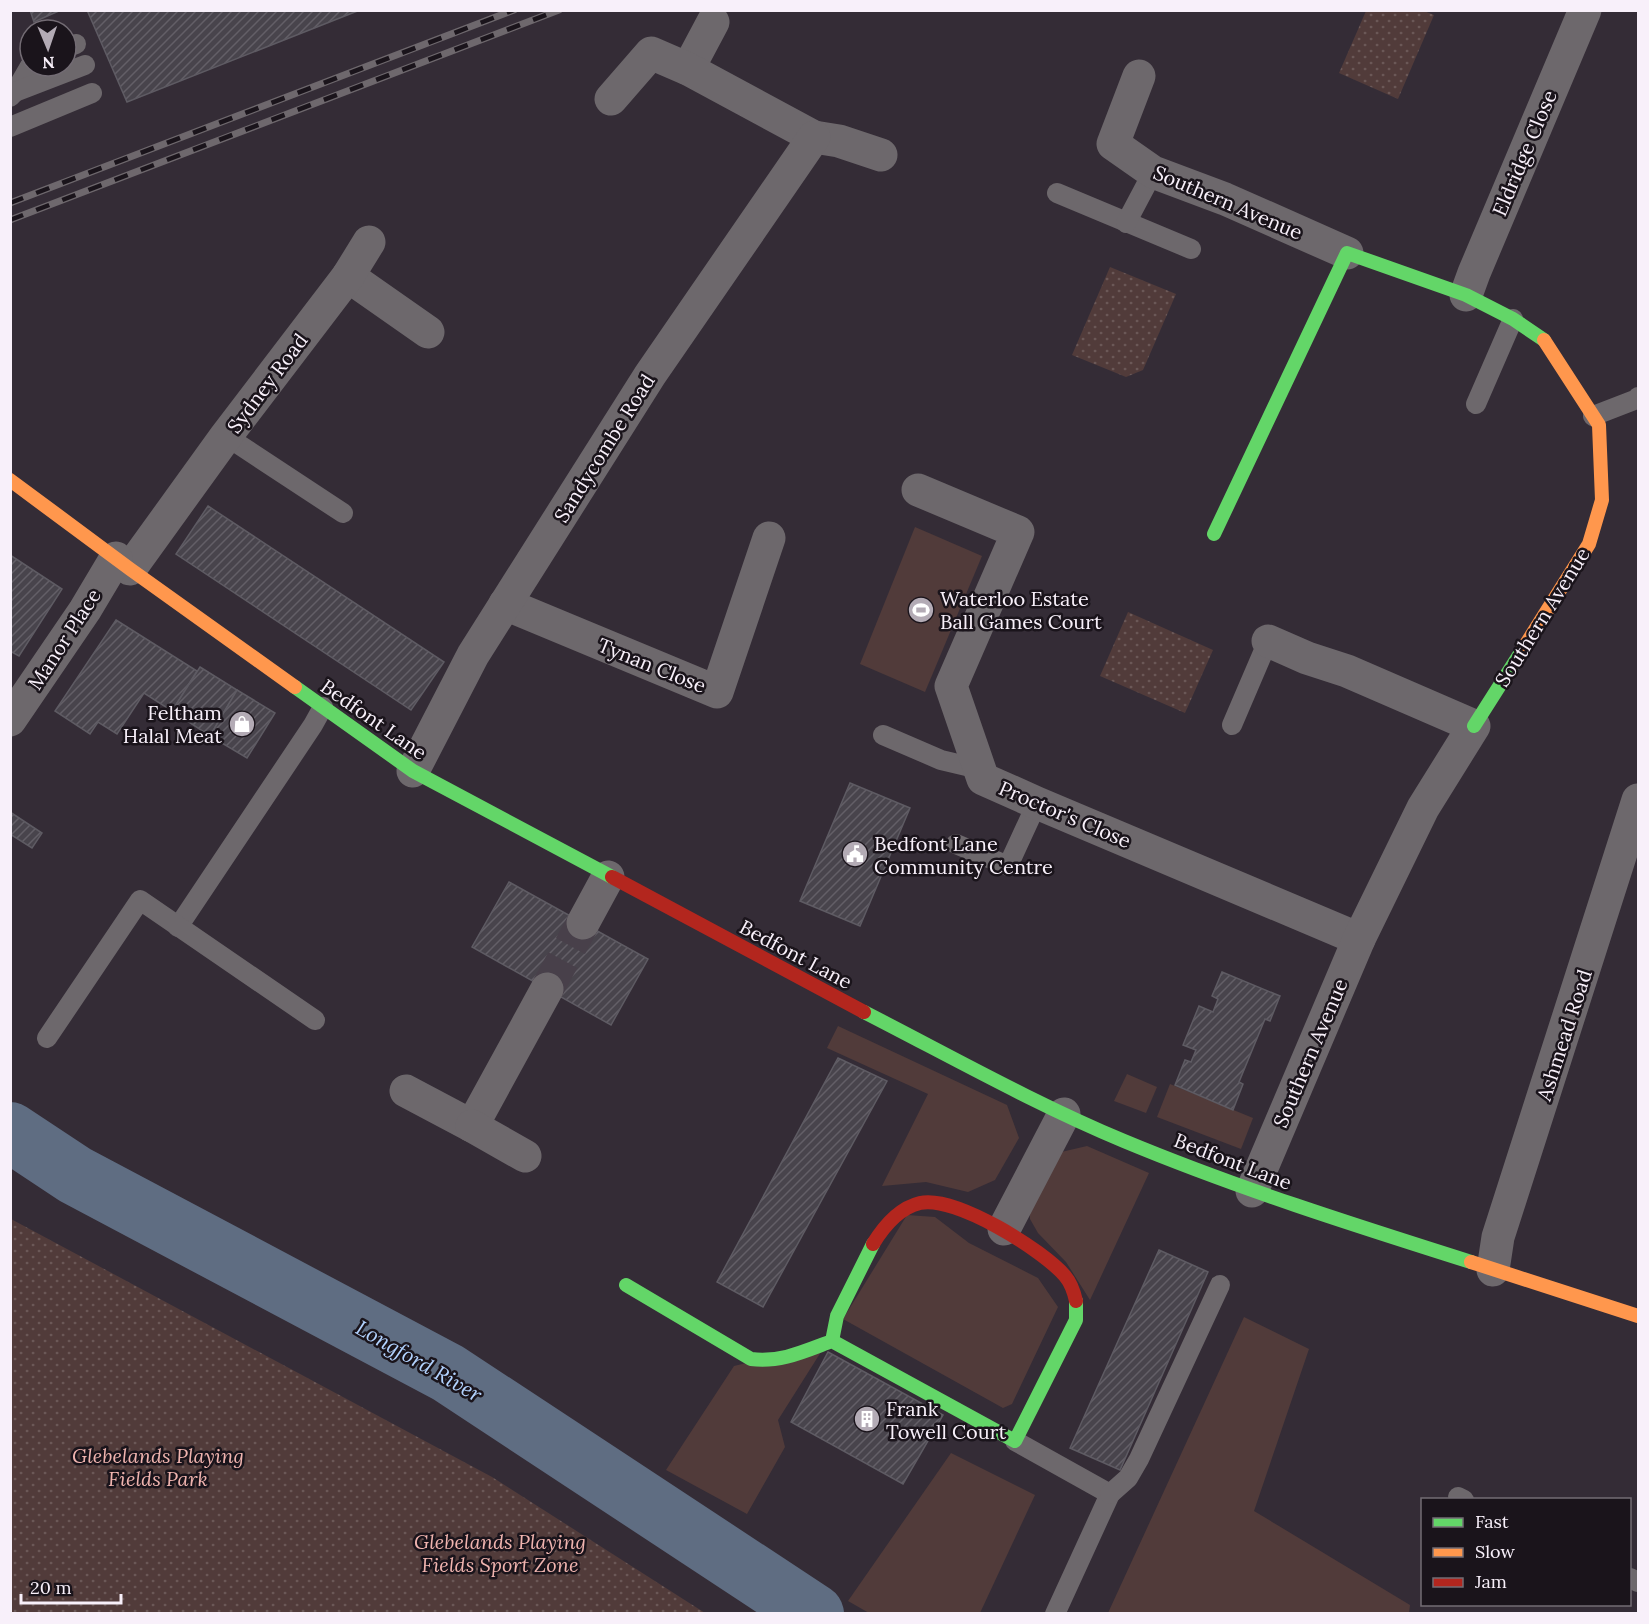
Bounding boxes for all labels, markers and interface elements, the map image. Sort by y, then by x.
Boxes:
north arrow [18,18,78,78]
text: N [42,53,55,73]
street label: Eldridge Close [1486,86,1562,220]
street label: Southern Avenue [1150,159,1306,245]
street label: Sydney Road [221,328,313,438]
street label: Sandycombe Road [548,369,660,527]
street label: Southern Avenue [1489,543,1595,691]
street label: Manor Place [22,584,106,694]
place label: Waterloo Estate Ball Games Court [940,586,1102,634]
sports icon: Waterloo Estate Ball Games Court [906,595,936,625]
street label: Tynan Close [594,632,710,698]
street label: Bedfont Lane [316,673,432,765]
place label: Feltham Halal Meat [123,700,222,748]
shop icon: Feltham Halal Meat [227,709,257,739]
street label: Proctor's Close [995,775,1135,853]
place label: Bedfont Lane Community Centre [874,831,1053,879]
public building icon: Bedfont Lane Community Centre [840,839,870,869]
street label: Bedfont Lane [735,914,857,994]
street label: Ashmead Road [1531,966,1597,1105]
street label: Southern Avenue [1267,975,1353,1131]
street label: Bedfont Lane [1171,1127,1295,1195]
water label: Longford River [351,1314,487,1408]
place label: Frank Towell Court [886,1396,1006,1444]
building icon: Frank Towell Court [852,1404,882,1434]
park label: Glebelands Playing Fields Park [72,1443,244,1491]
legend [1421,1498,1631,1606]
text: Fast [1475,1510,1509,1533]
park label: Glebelands Playing Fields Sport Zone [414,1529,586,1577]
text: Slow [1475,1540,1515,1563]
scale bar [21,1567,122,1605]
text: Jam [1474,1570,1507,1593]
text: 20 m [30,1576,72,1599]

